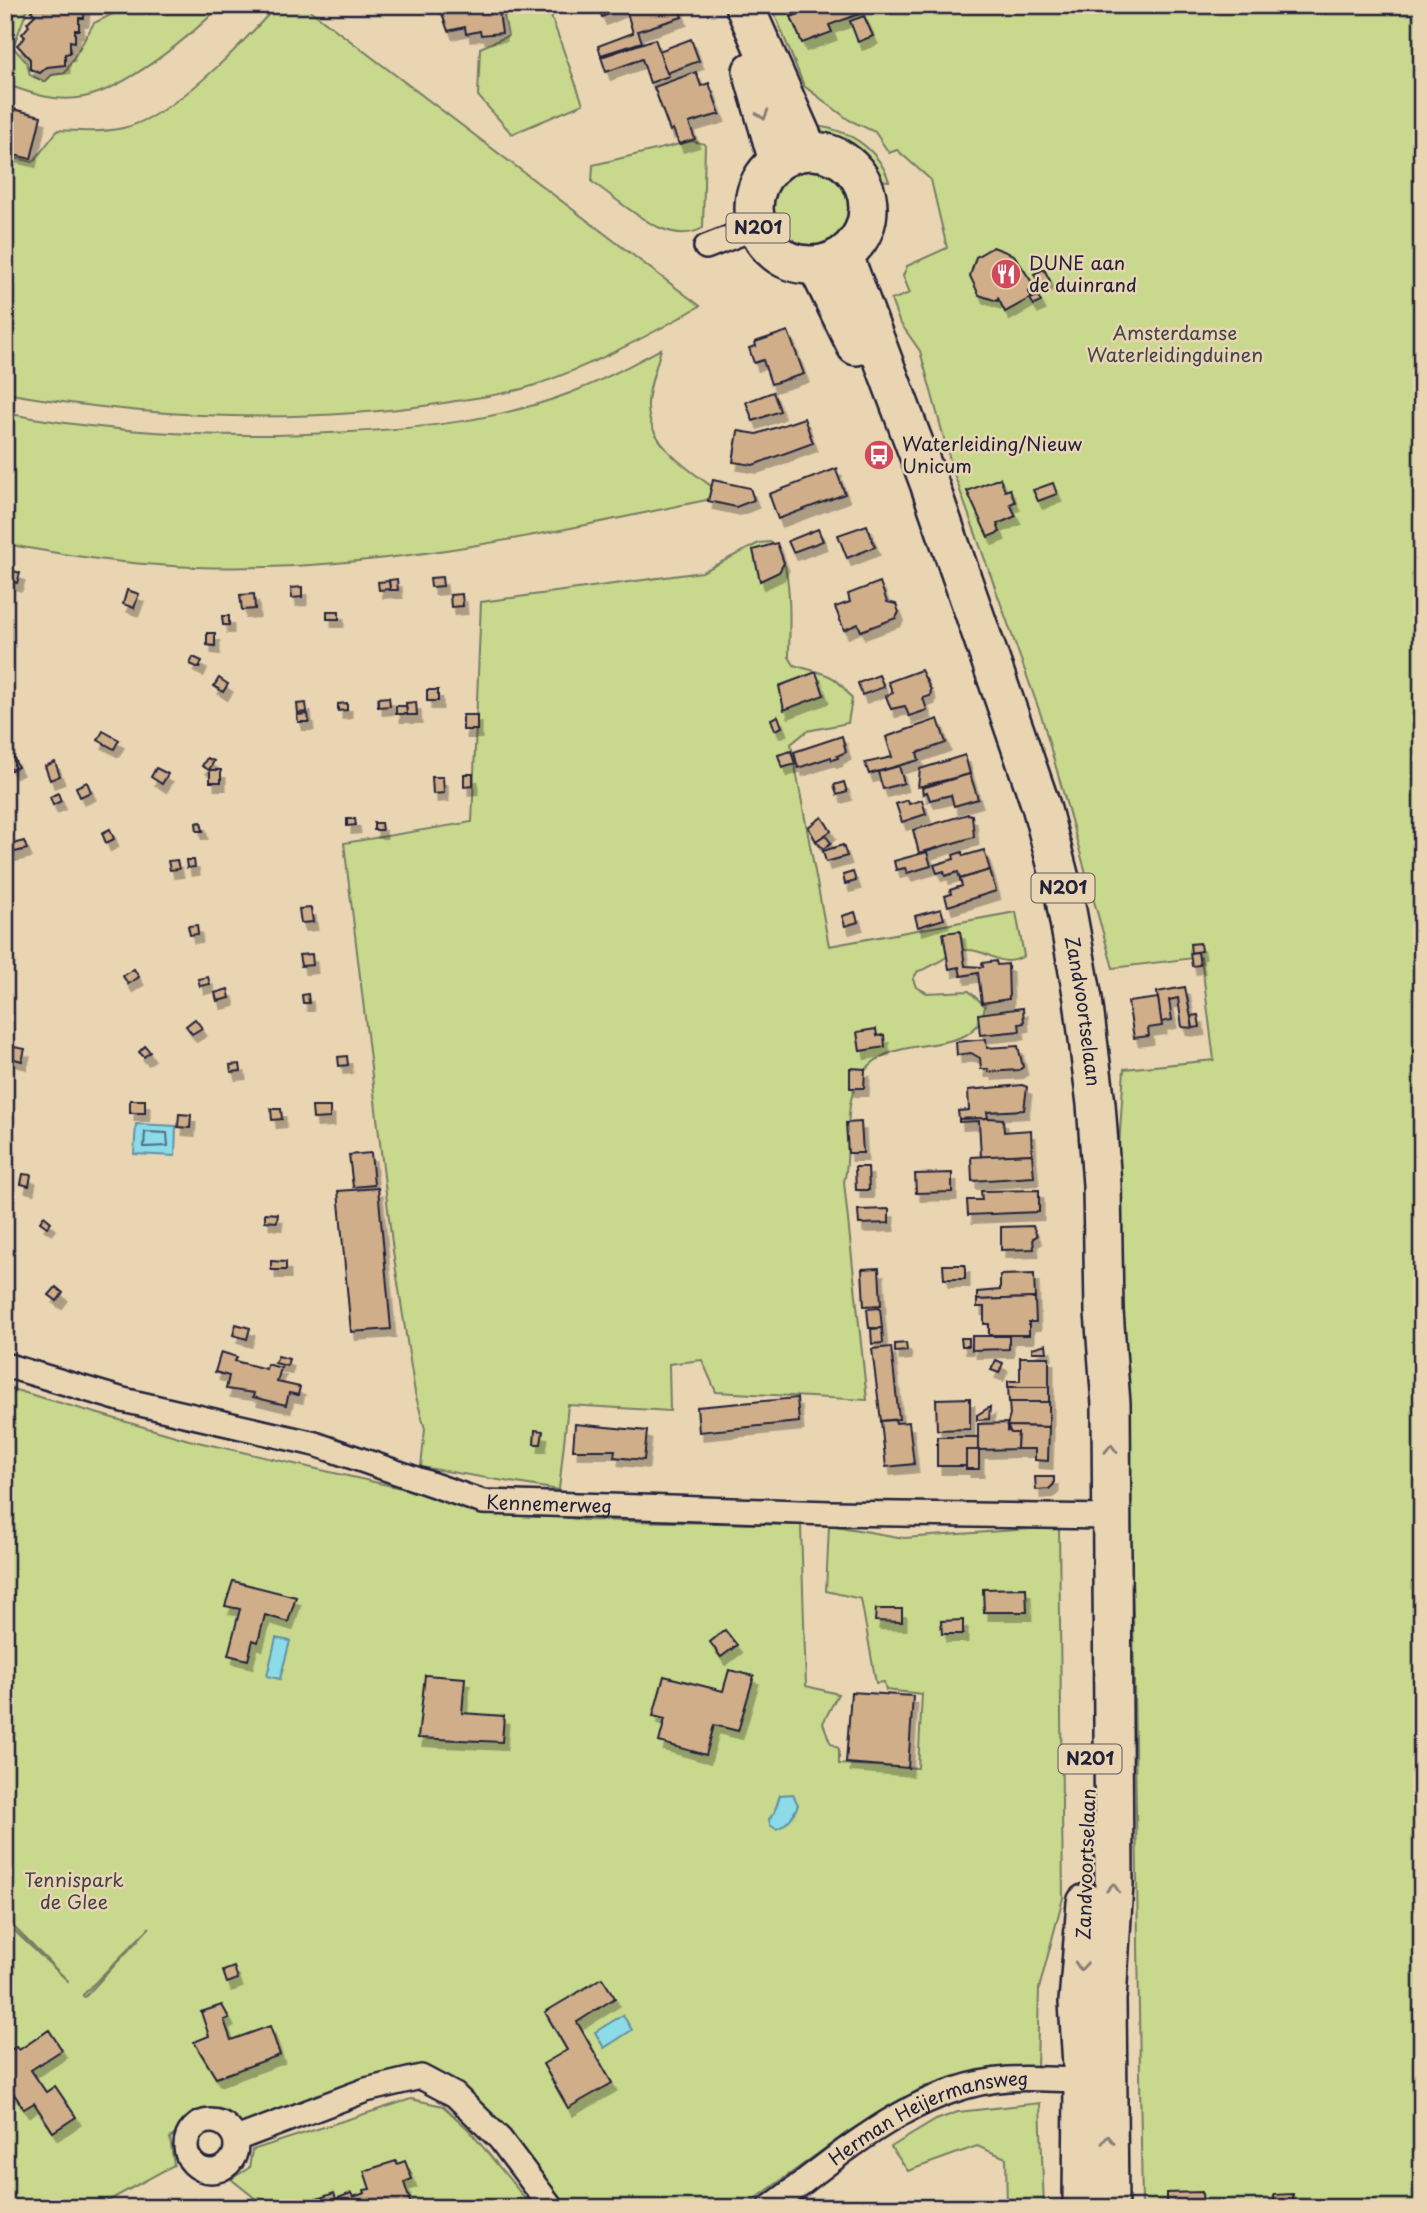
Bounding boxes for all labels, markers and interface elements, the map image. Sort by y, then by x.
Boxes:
one-way arrow [755,109,770,121]
road number: N201 [726,213,790,242]
place label: DUNE aan de duinrand [1029,248,1137,298]
restaurant icon: DUNE aan de duinrand [989,257,1023,291]
park label: Amsterdamse Waterleidingduinen [1087,318,1263,368]
place label: Waterleiding/Nieuw Unicum [902,429,1083,479]
bus stop icon: Waterleiding/Nieuw Unicum [862,438,896,472]
road number: N201 [1032,874,1094,903]
street label: Zandvoortselaan [1059,934,1109,1088]
one-way arrow [1103,1443,1119,1454]
street label: Kennemerweg [486,1487,613,1519]
road number: N201 [1058,1744,1122,1774]
street label: Zandvoortselaan [1068,1788,1102,1940]
park label: Tennispark de Glee [24,1865,124,1915]
one-way arrow [1105,1882,1120,1893]
one-way arrow [1074,1961,1089,1972]
street label: Herman Heijermansweg [822,2063,1028,2171]
one-way arrow [1100,2134,1116,2144]

